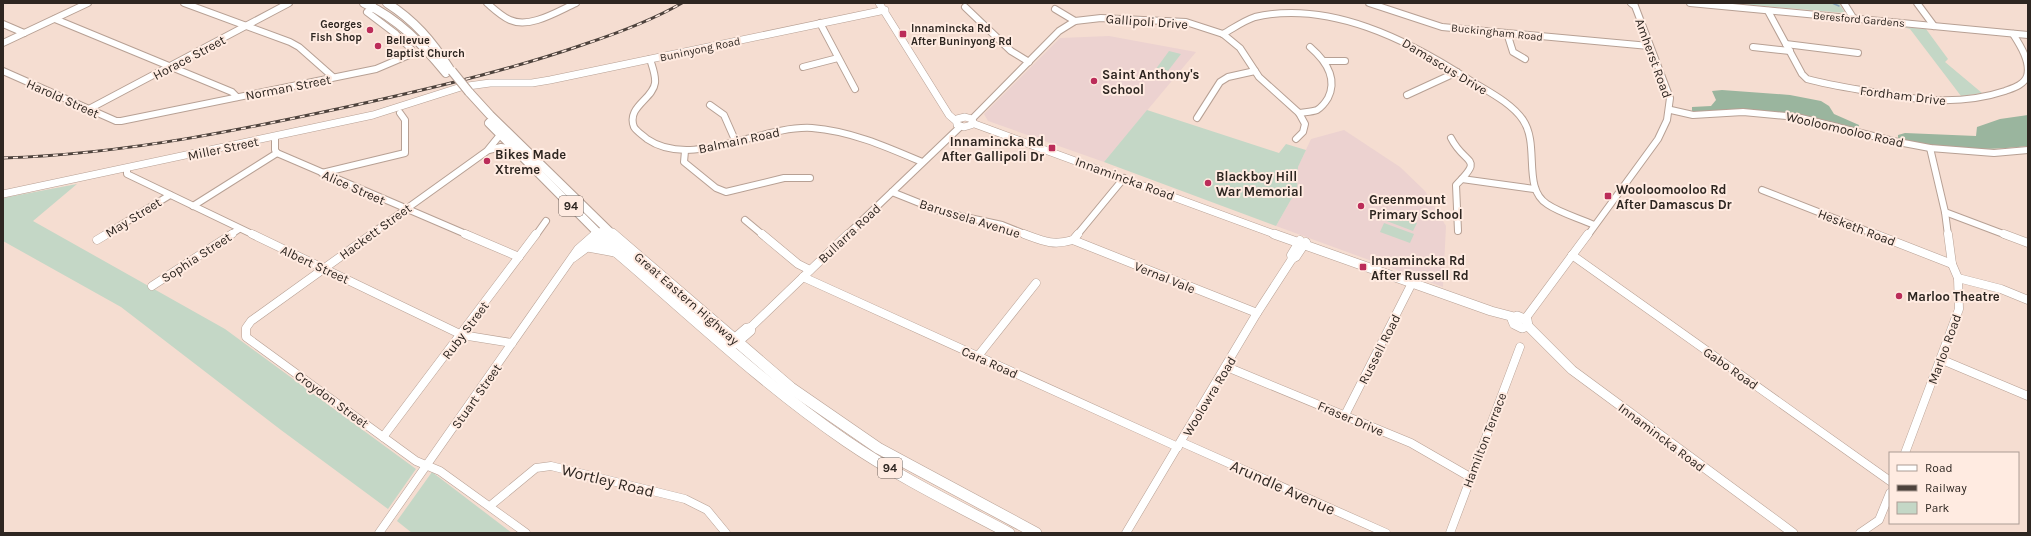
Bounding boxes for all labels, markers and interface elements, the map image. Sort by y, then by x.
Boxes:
street label: Beresford Gardens [1812,9,1906,30]
street label: Gallipoli Drive [1105,11,1189,32]
street label: Amherst Road [1632,16,1675,100]
place label: Georges Fish Shop [310,18,362,44]
street label: Buckingham Road [1450,21,1544,44]
place label: Innamincka Rd After Buninyong Rd [911,22,1012,48]
marker: Georges Fish Shop [365,25,375,35]
marker: Innamincka Rd After Buninyong Rd [898,29,908,39]
street label: Horace Street [150,32,228,83]
place label: Bellevue Baptist Church [386,34,465,60]
street label: Buninyong Road [659,35,742,64]
street label: Damascus Drive [1399,35,1490,98]
marker: Bellevue Baptist Church [373,41,383,51]
place label: Saint Anthony's School [1102,67,1199,97]
street label: Norman Street [244,72,332,103]
street label: Harold Street [24,76,101,121]
marker: Saint Anthony's School [1089,76,1099,86]
street label: Fordham Drive [1859,83,1947,108]
street label: Wooloomooloo Road [1784,109,1905,150]
street label: Balmain Road [697,125,781,156]
street label: Miller Street [186,134,260,163]
place label: Innamincka Rd After Gallipoli Dr [941,134,1045,164]
marker: Innamincka Rd After Gallipoli Dr [1047,143,1057,153]
place label: Bikes Made Xtreme [495,147,566,177]
street label: Innamincka Road [1073,154,1177,203]
marker: Bikes Made Xtreme [482,156,492,166]
street label: Alice Street [320,167,388,208]
place label: Blackboy Hill War Memorial [1216,169,1303,199]
marker: Blackboy Hill War Memorial [1203,178,1213,188]
place label: Wooloomooloo Rd After Damascus Dr [1616,182,1733,212]
marker: Wooloomooloo Rd After Damascus Dr [1603,191,1613,201]
place label: Greenmount Primary School [1369,192,1463,222]
street label: May Street [103,194,164,240]
road number: 94 [559,196,583,216]
street label: Barussela Avenue [918,196,1022,241]
street label: Hackett Street [336,200,414,262]
street label: Bullarra Road [815,201,884,266]
marker: Greenmount Primary School [1356,201,1366,211]
street label: Hesketh Road [1816,206,1898,249]
street label: Sophia Street [159,229,234,286]
street label: Albert Street [278,242,352,287]
street label: Great Eastern Highway [631,249,742,348]
place label: Innamincka Rd After Russell Rd [1371,253,1469,283]
street label: Vernal Vale [1132,258,1198,297]
marker: Innamincka Rd After Russell Rd [1358,262,1368,272]
place label: Marloo Theatre [1907,289,2000,304]
marker: Marloo Theatre [1894,291,1904,301]
street label: Ruby Street [439,298,492,362]
street label: Russell Road [1355,312,1403,387]
street label: Marloo Road [1925,312,1964,386]
street label: Cara Road [959,343,1020,382]
street label: Gabo Road [1700,344,1761,393]
street label: Woolowra Road [1180,354,1239,439]
street label: Stuart Street [448,361,504,432]
street label: Croydon Street [292,368,371,431]
street label: Hamilton Terrace [1459,390,1510,490]
street label: Fraser Drive [1316,398,1386,439]
street label: Innamincka Road [1615,400,1708,475]
legend [1889,452,2019,524]
street label: Arundle Avenue [1227,456,1338,519]
road number: 94 [878,458,902,478]
street label: Wortley Road [559,460,656,501]
text: Road [1925,461,1953,475]
text: Railway [1925,481,1967,495]
text: Park [1925,501,1950,515]

